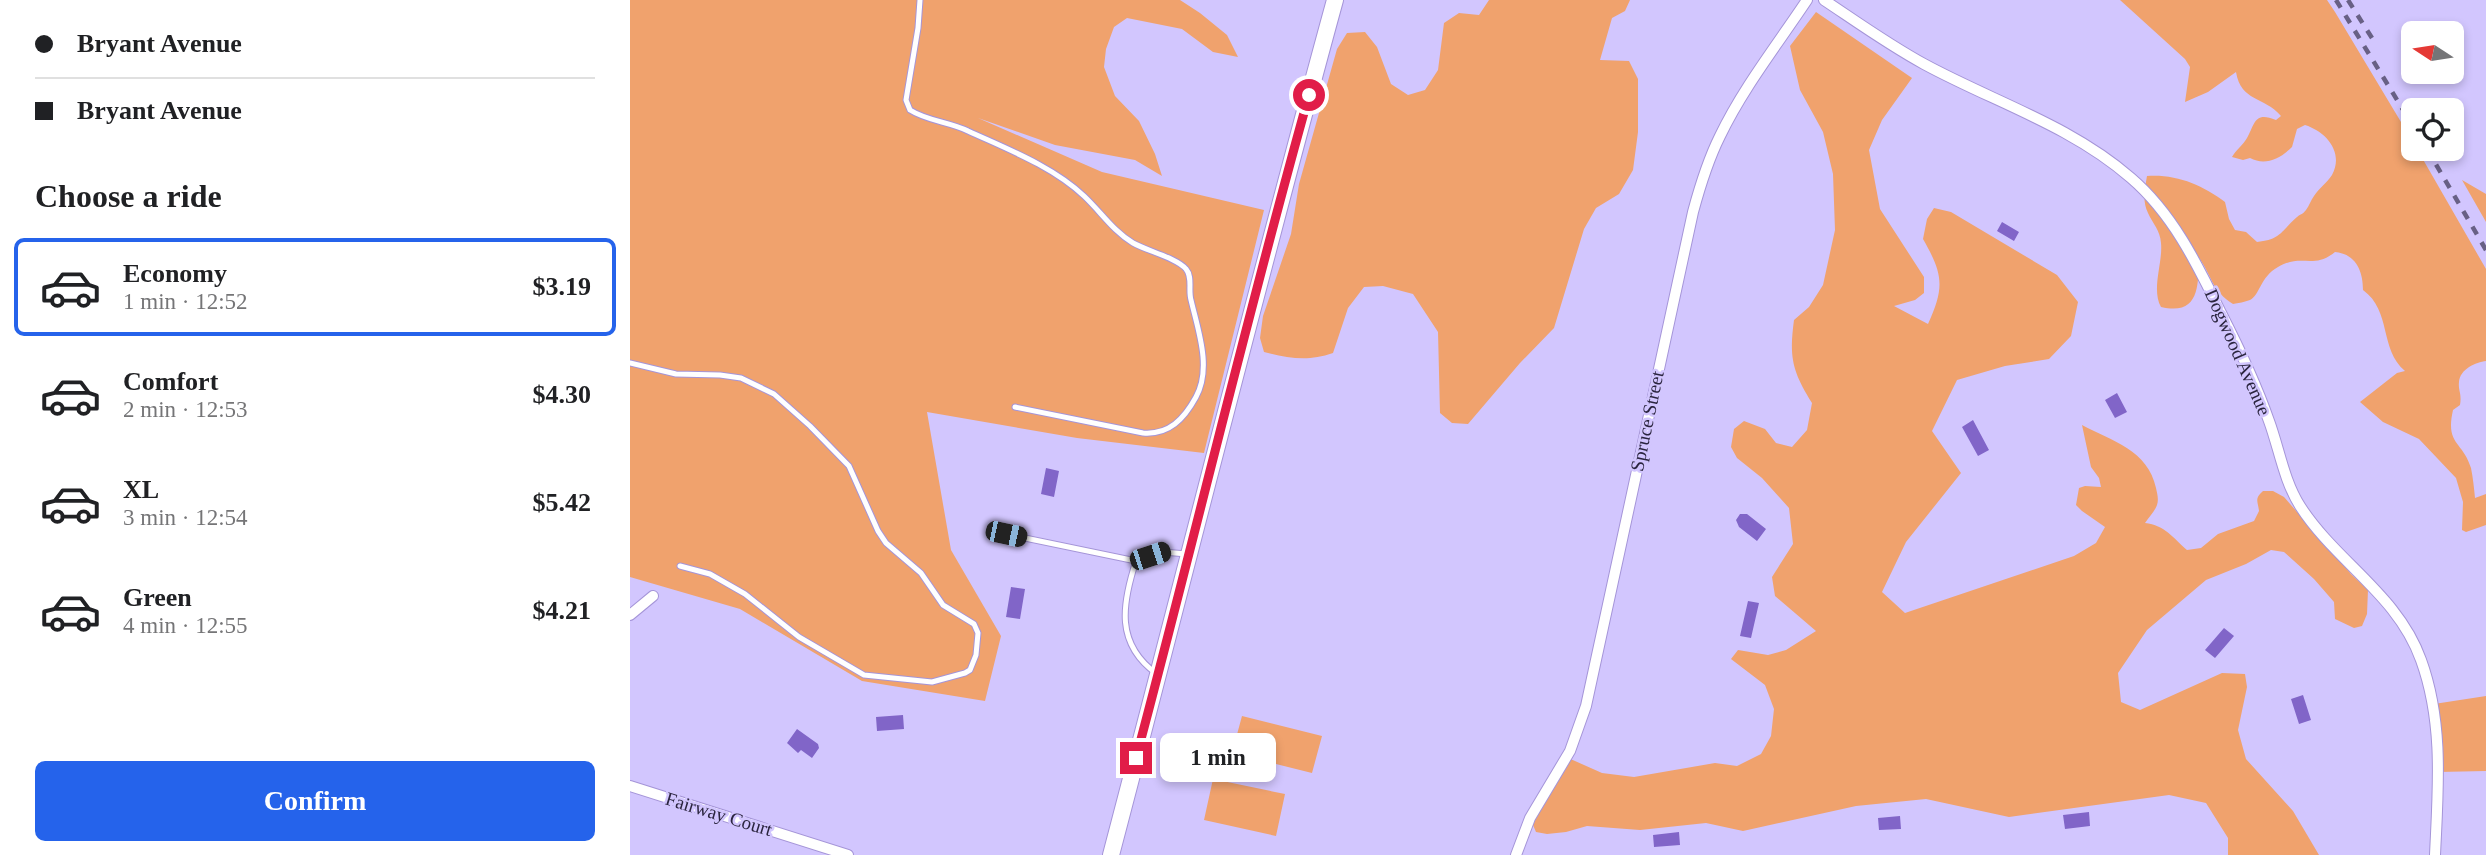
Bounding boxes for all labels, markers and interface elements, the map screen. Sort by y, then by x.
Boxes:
north arrow [2401,21,2464,84]
map controls [2401,21,2464,161]
text: Bryant Avenue [77,29,242,58]
route start [1293,79,1325,111]
text: Bryant Avenue [77,96,242,125]
button: locate [2401,98,2464,161]
text: Choose a ride [35,178,222,214]
icon: car [39,256,102,319]
text: Economy [123,259,227,288]
text: $3.19 [533,272,591,301]
street label: Dogwood Avenue [2201,285,2275,419]
text: 1 min · 12:52 [123,289,248,314]
icon: car [39,364,102,427]
text: Comfort [123,367,218,396]
street label: Spruce Street [1626,368,1668,473]
text: $4.30 [533,380,591,409]
text: 2 min · 12:53 [123,397,248,422]
icon: car [39,472,102,535]
text: XL [123,475,159,504]
text: $5.42 [533,488,591,517]
text: 3 min · 12:54 [123,505,248,530]
car [984,519,1029,549]
car [1127,540,1174,572]
icon: car [39,580,102,643]
text: Green [123,583,192,612]
text: $4.21 [533,596,591,625]
text: 4 min · 12:55 [123,613,248,638]
callout: 1 min [1160,734,1276,782]
route end [1120,742,1152,774]
text: 1 min [1190,745,1246,770]
button: Confirm [35,761,595,841]
street label: Fairway Court [663,788,775,840]

